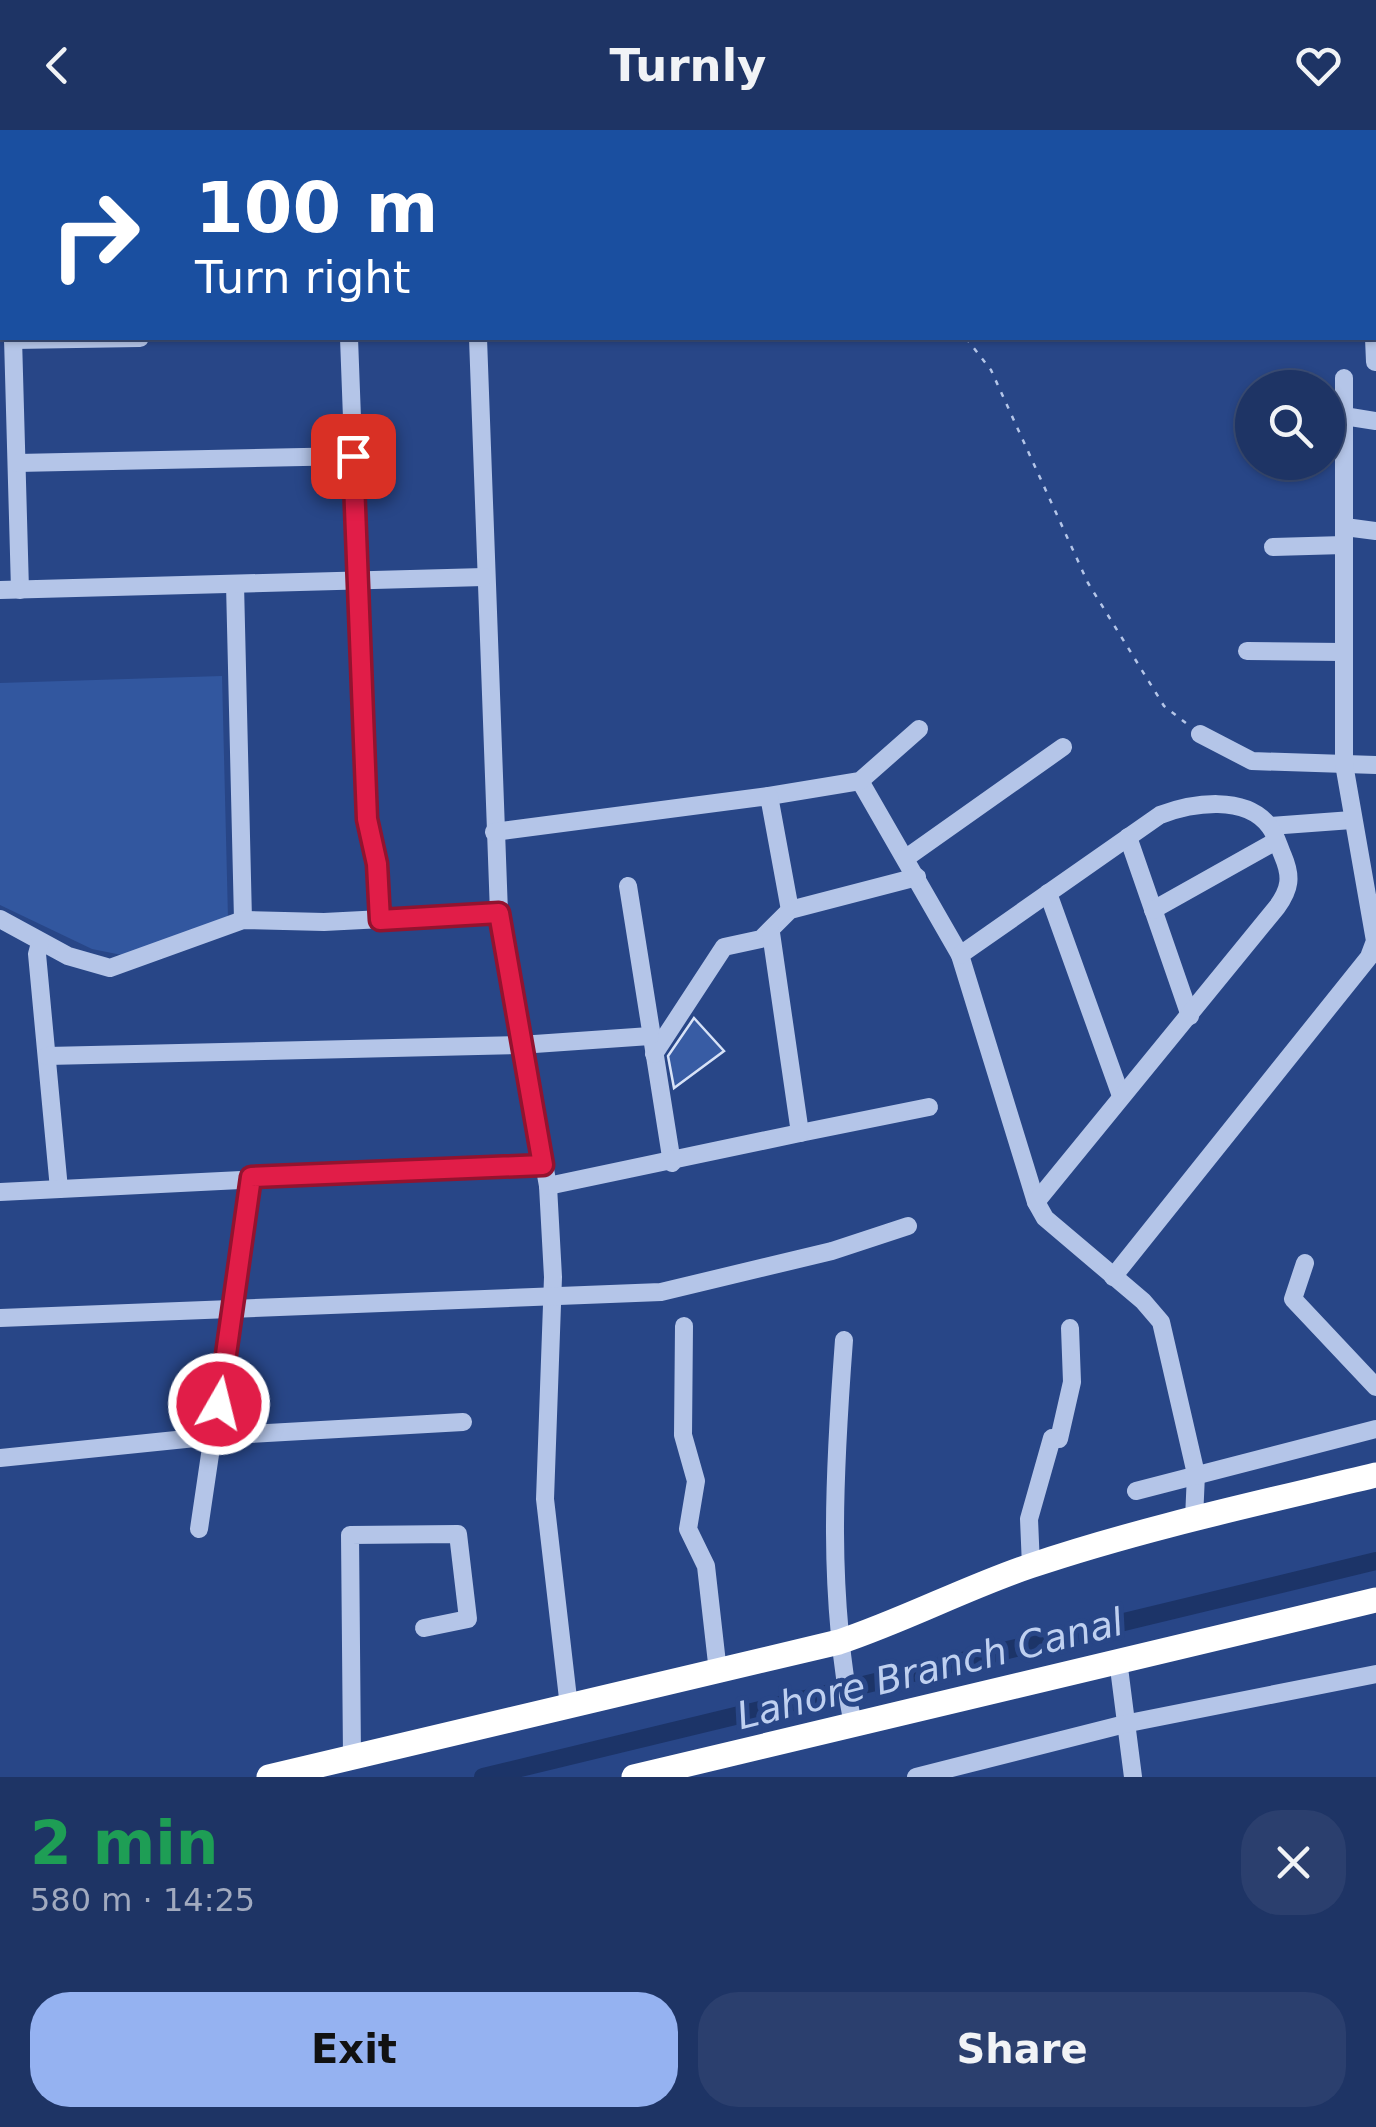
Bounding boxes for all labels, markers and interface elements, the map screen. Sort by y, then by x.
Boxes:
icon: back [30,38,85,93]
icon: heart [1291,38,1346,93]
text: Turnly [610,39,766,92]
text: 100 m [195,167,438,249]
icon: right [30,170,160,300]
text: Turn right [195,251,410,304]
map controls [1235,370,1345,480]
button: search [1235,370,1345,480]
pin [311,414,396,499]
icon: arrive [326,429,381,484]
position arrow [167,1352,271,1456]
water label: Lahore Branch Canal [732,1600,1128,1738]
text: 2 min [30,1808,218,1878]
button: close [1241,1810,1346,1915]
text: 580 m · 14:25 [30,1881,255,1919]
button: Exit [30,1992,678,2107]
button: Share [698,1992,1346,2107]

